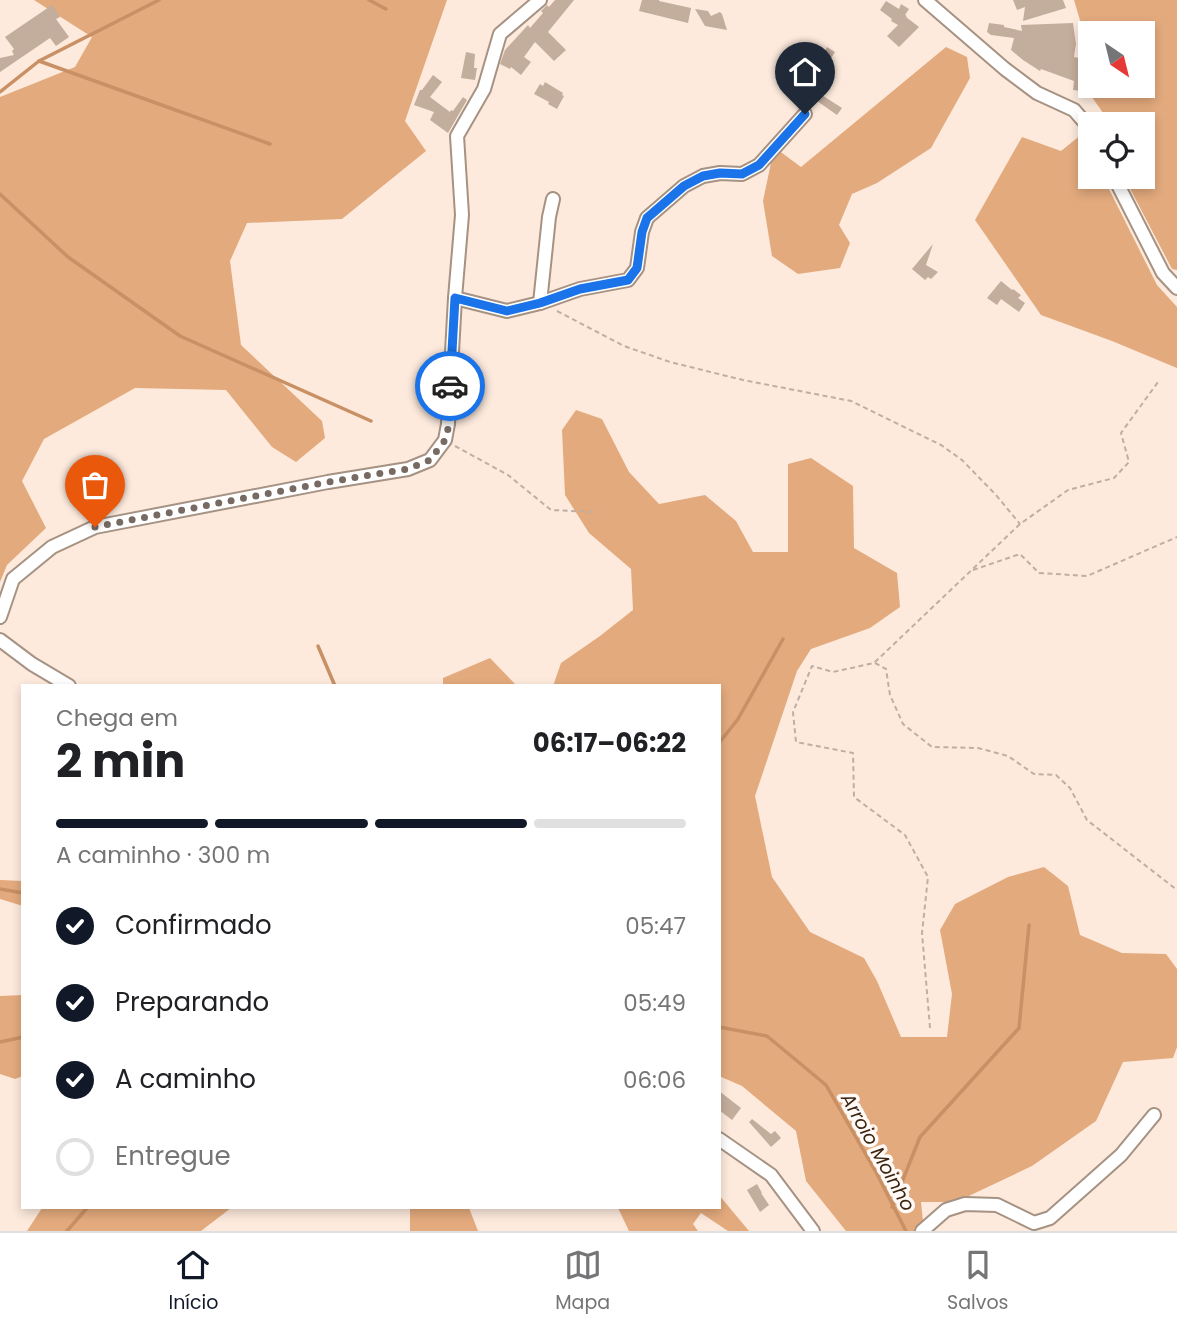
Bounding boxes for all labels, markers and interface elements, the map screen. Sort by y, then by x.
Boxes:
north arrow [1078,21,1155,98]
map controls [1078,21,1155,189]
pin [775,42,835,114]
icon: home [786,53,824,91]
button: locate [1078,112,1155,189]
courier [415,351,485,421]
icon: car [431,367,469,405]
pin [65,455,125,527]
icon: bag [76,466,114,504]
text: Chega em [56,702,178,734]
text: 06:17–06:22 [533,725,686,761]
text: 2 min [56,729,185,793]
text: A caminho · 300 m [56,839,270,871]
icon: check [56,907,94,945]
text: Confirmado [115,907,272,943]
text: 05:47 [625,910,686,942]
icon: check [56,984,94,1022]
text: Preparando [115,984,269,1020]
text: 05:49 [623,987,686,1019]
icon: check [56,1061,94,1099]
text: A caminho [115,1061,256,1097]
text: 06:06 [623,1064,686,1096]
water label: Arroio Moinho [834,1087,922,1216]
text: Entregue [115,1138,231,1174]
tab: Início [168,1246,218,1317]
tab: Mapa [555,1246,610,1317]
tab: Salvos [947,1246,1009,1317]

